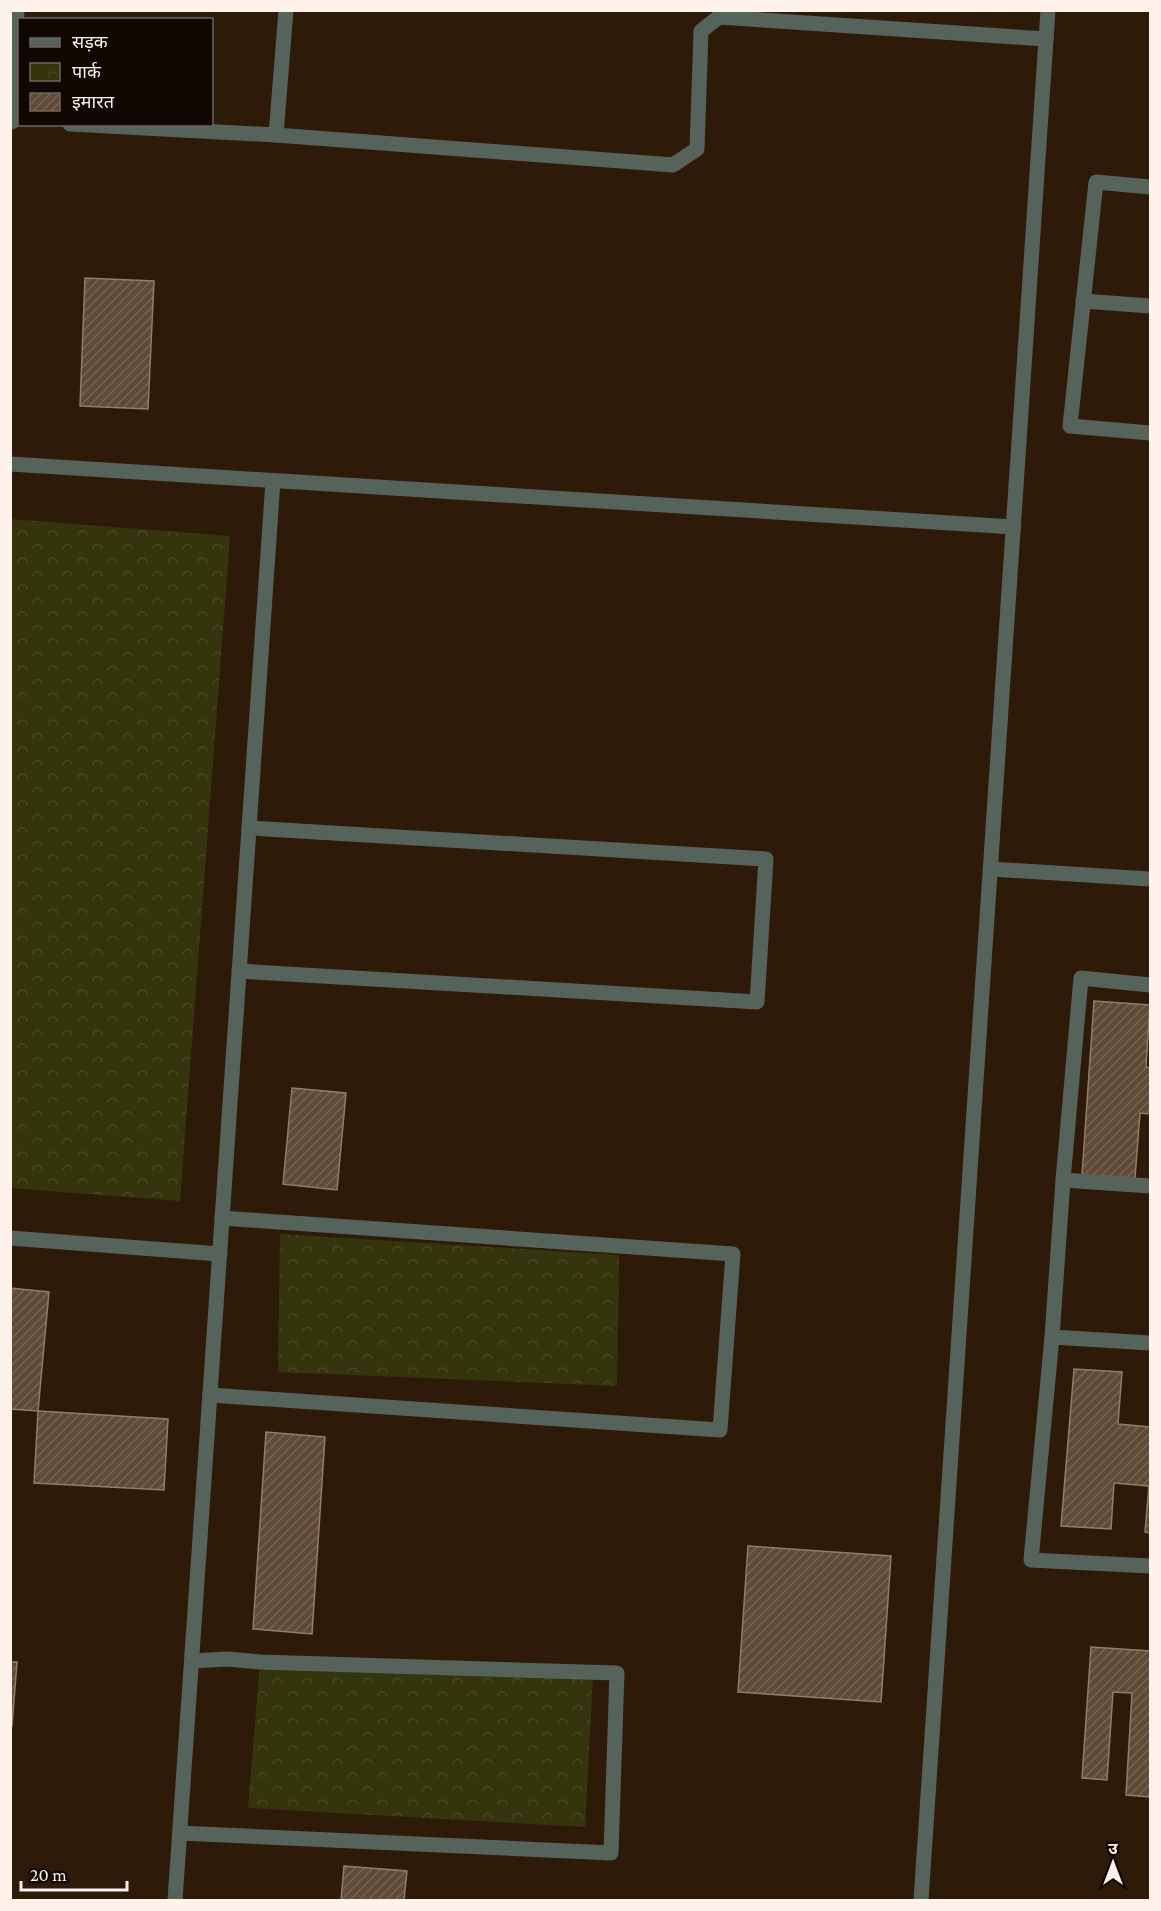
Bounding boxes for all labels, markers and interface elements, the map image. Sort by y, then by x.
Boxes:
legend [18,18,213,126]
text: सड़क [72,32,109,52]
text: पार्क [72,61,102,82]
text: इमारत [72,92,115,112]
north arrow [1083,1833,1143,1893]
text: उ [1108,1840,1118,1857]
scale bar [21,1854,128,1892]
text: 20 m [30,1865,67,1885]

